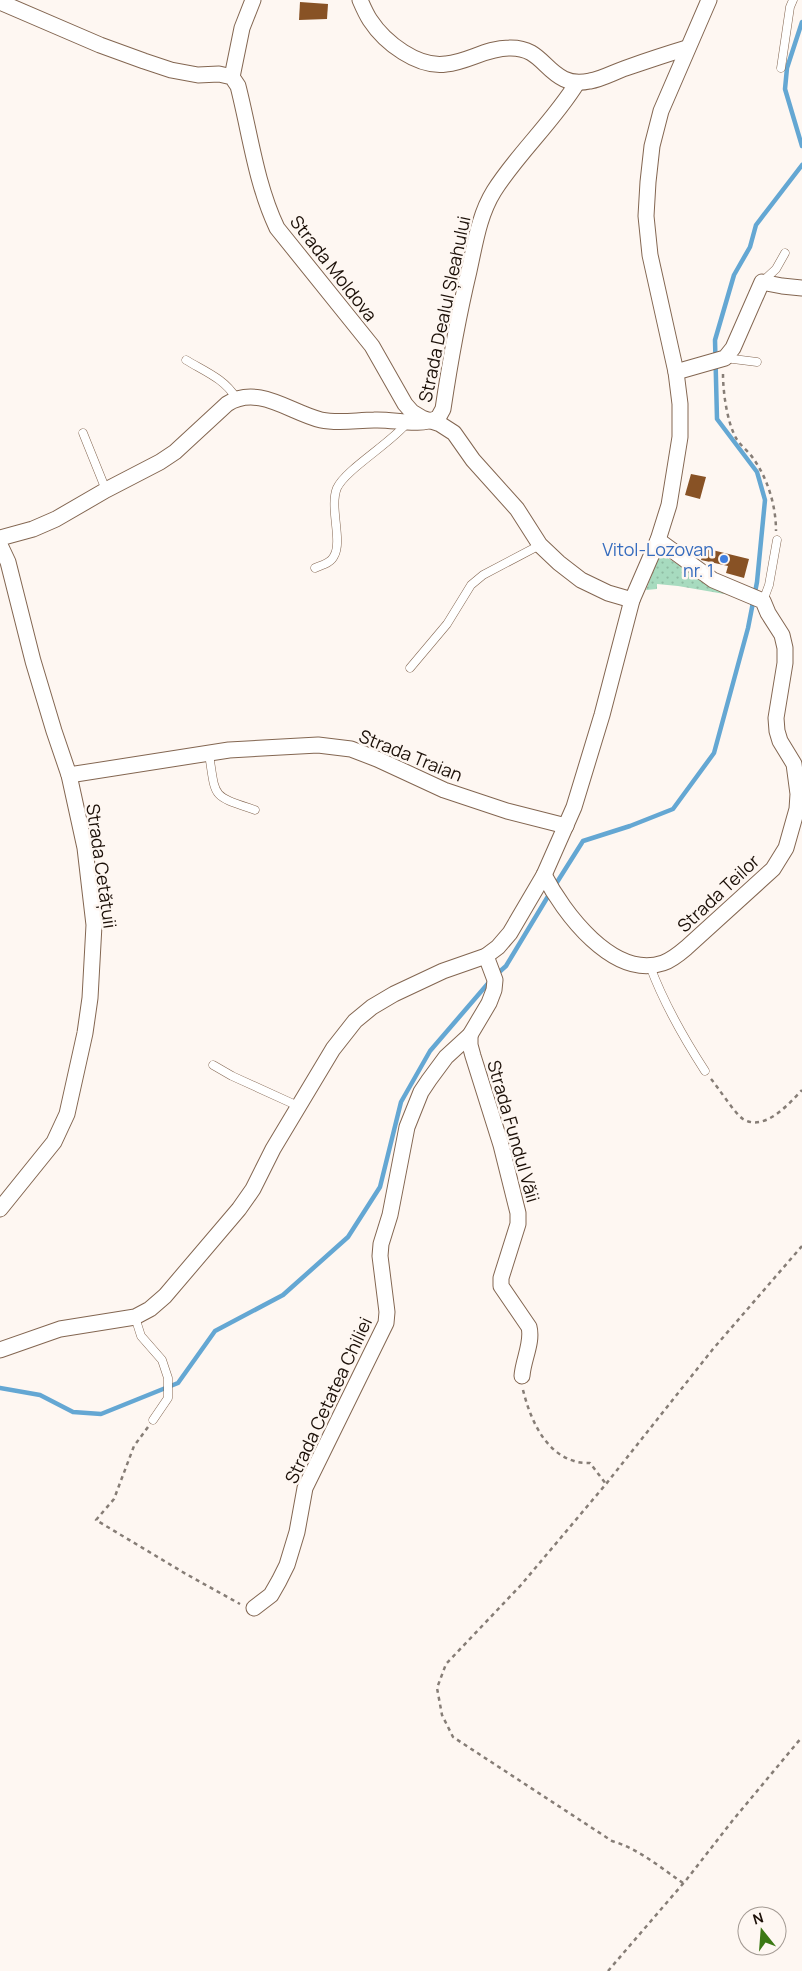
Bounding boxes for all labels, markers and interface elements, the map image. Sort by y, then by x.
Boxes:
street label: Strada Moldova [285,210,383,326]
street label: Strada Dealul Șleahului [413,214,475,404]
place label: Vitol-Lozovan nr. 1 [602,537,714,582]
marker: Vitol-Lozovan nr. 1 [718,553,730,565]
street label: Strada Traian [356,723,466,787]
street label: Strada Cetățuii [81,802,123,930]
street label: Strada Teilor [672,848,765,937]
street label: Strada Fundul Văii [482,1057,546,1205]
street label: Strada Cetatea Chiliei [279,1313,377,1487]
north arrow [737,1906,787,1956]
text: N [750,1908,766,1929]

